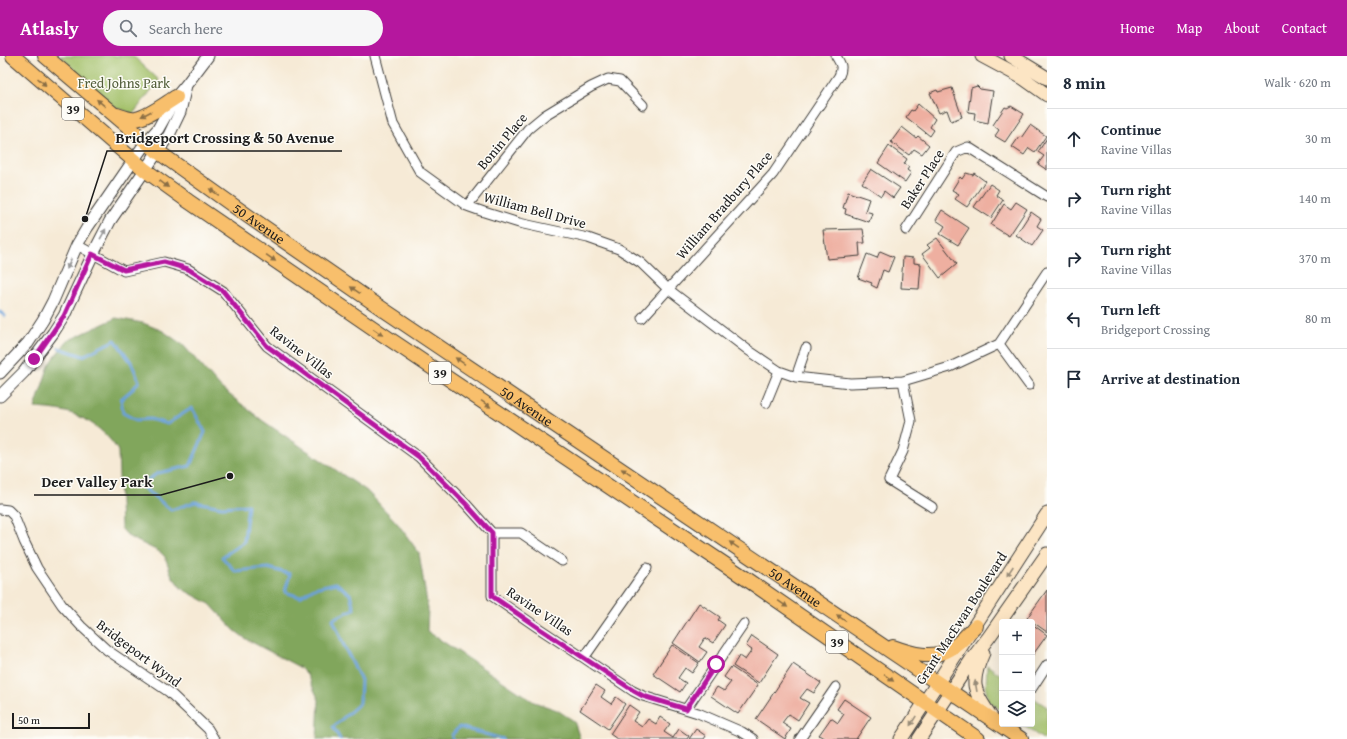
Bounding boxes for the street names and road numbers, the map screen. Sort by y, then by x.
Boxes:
road number: 39 [62,98,84,120]
street label: Bonin Place [472,108,532,174]
street label: Baker Place [895,145,949,213]
street label: William Bradbury Place [671,146,777,264]
street label: William Bell Drive [481,187,589,233]
street label: 50 Avenue [229,198,290,249]
street label: Ravine Villas [266,321,338,383]
road number: 39 [429,362,451,384]
street label: 50 Avenue [496,381,557,431]
street label: Grant MacEwan Boulevard [911,547,1012,688]
street label: 50 Avenue [765,562,826,612]
street label: Ravine Villas [503,581,577,641]
street label: Bridgeport Wynd [93,615,186,692]
road number: 39 [826,631,848,653]

